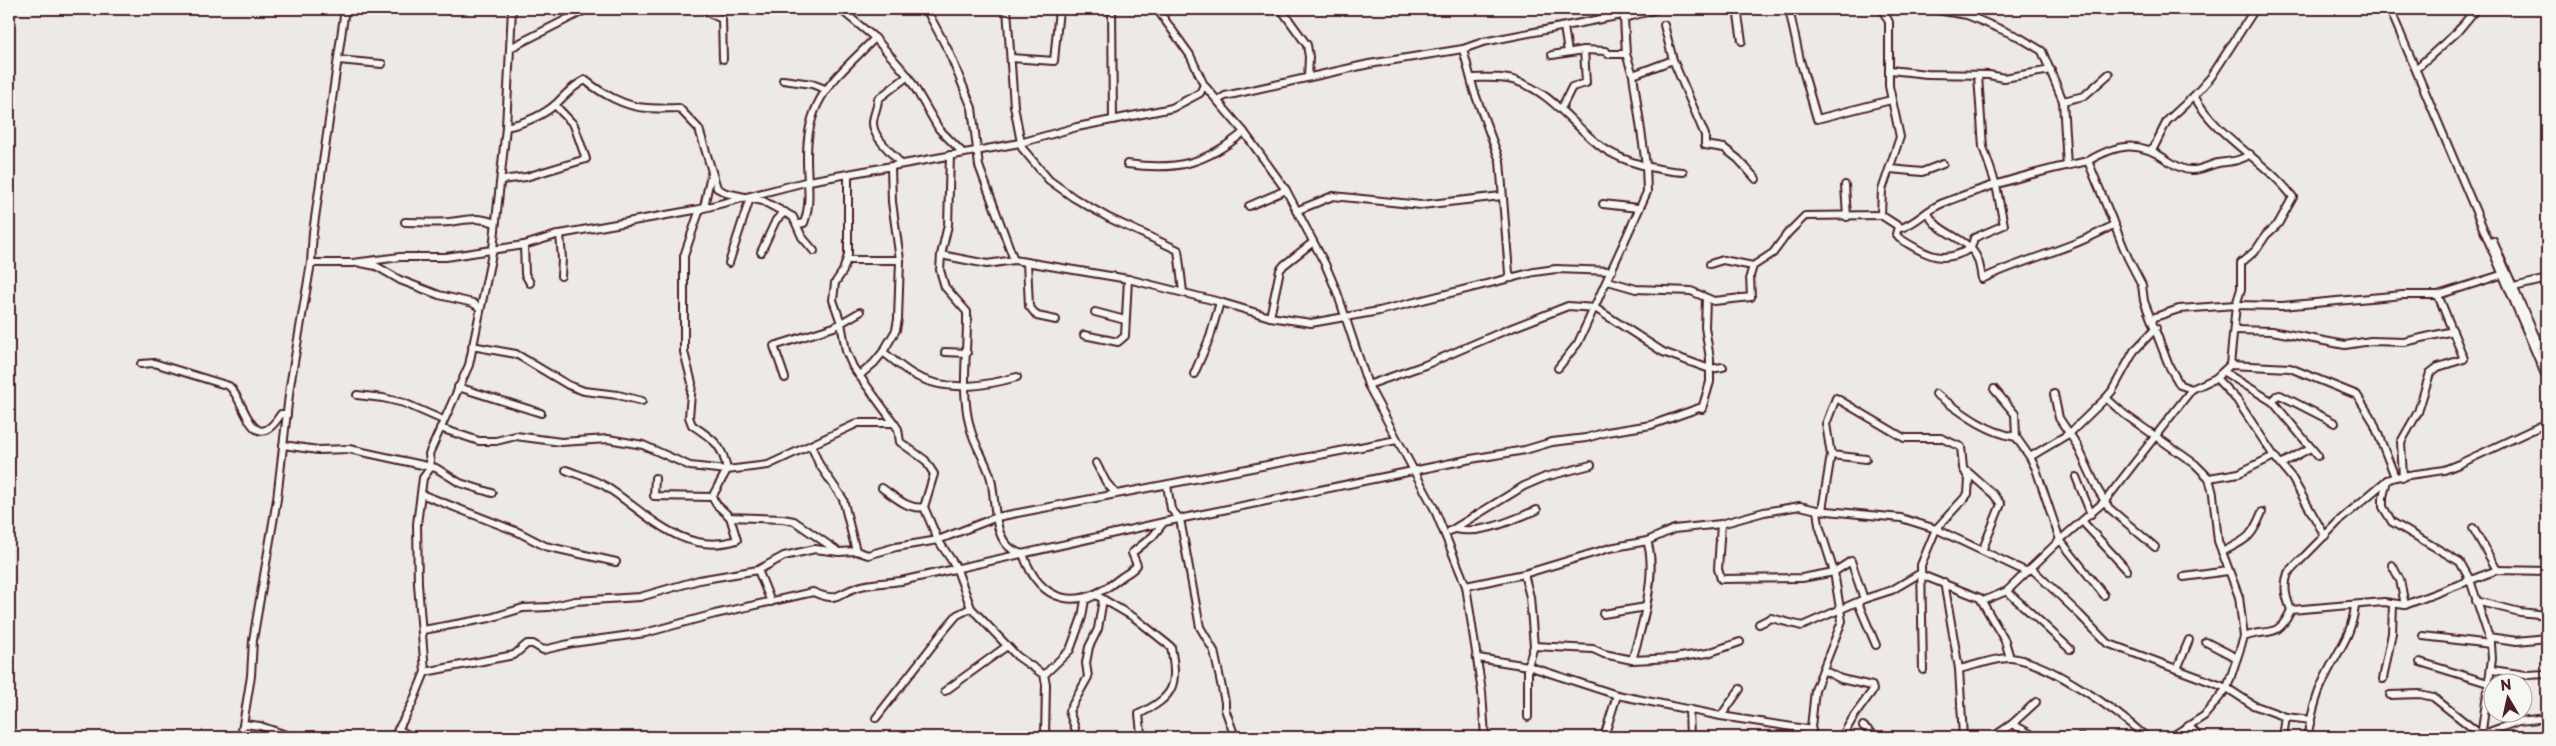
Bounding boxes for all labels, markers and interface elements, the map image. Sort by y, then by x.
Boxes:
text: N [2499,673,2513,696]
north arrow [2484,674,2534,724]

